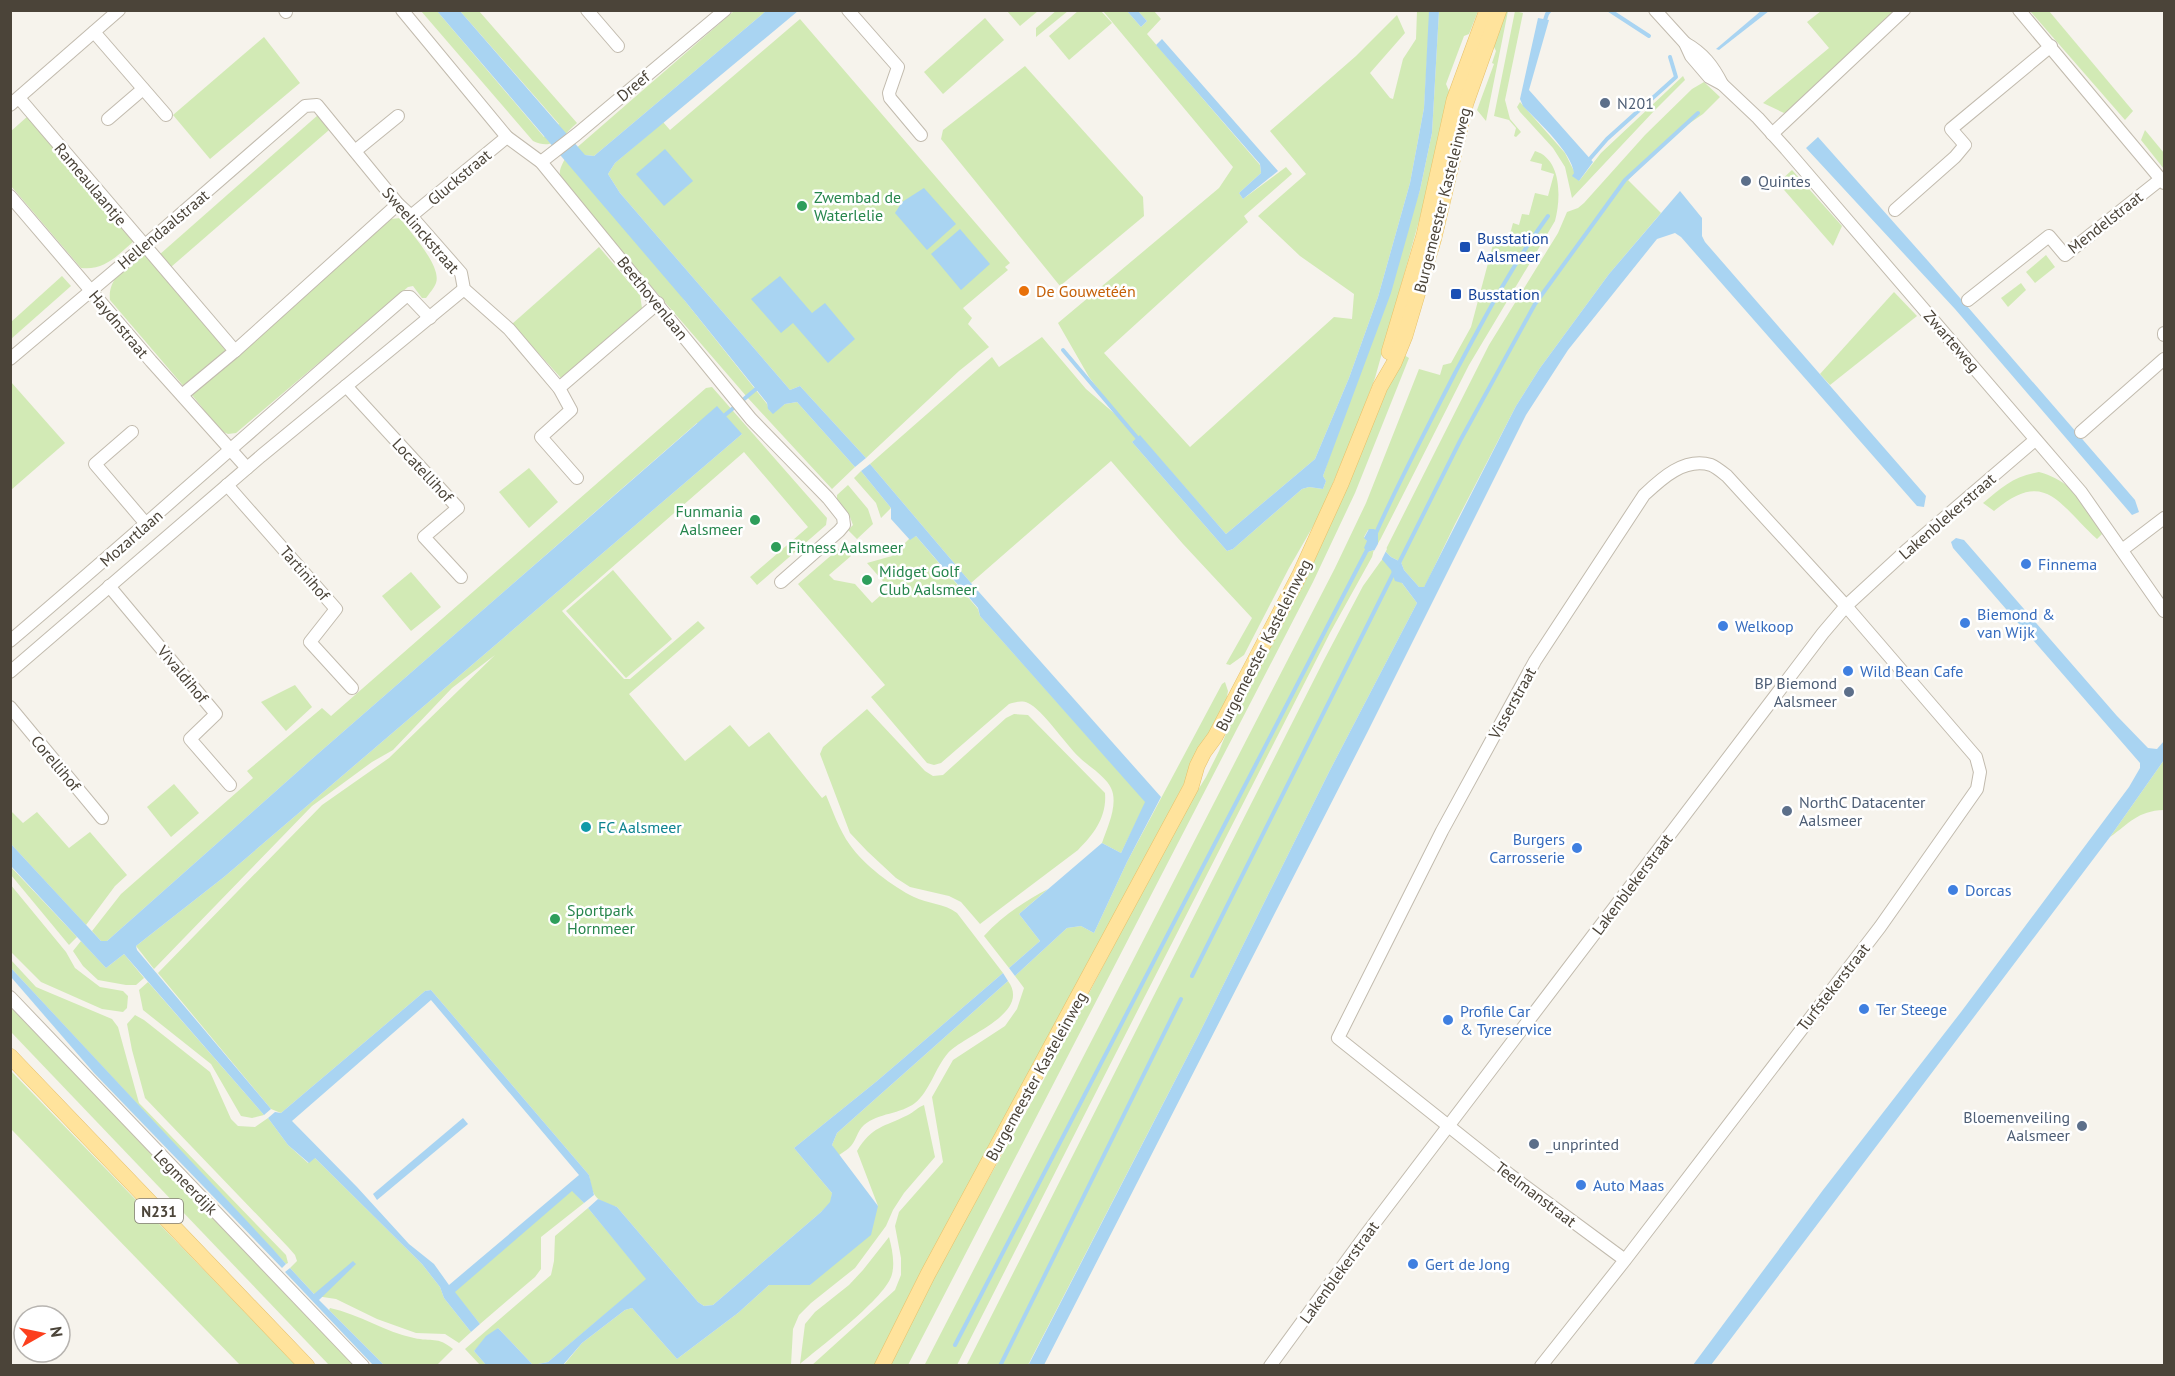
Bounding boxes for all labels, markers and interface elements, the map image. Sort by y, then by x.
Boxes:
street label: Dreef [612,66,654,106]
place label: N201 [1617,93,1654,113]
marker: N201 [1598,96,1612,110]
street label: Burgemeester Kasteleinweg [1409,105,1475,295]
street label: Rameaulaantje [51,138,131,230]
street label: Gluckstraat [423,144,495,209]
place label: Quintes [1758,171,1811,191]
marker: Quintes [1739,174,1753,188]
street label: Sweelinckstraat [378,183,464,278]
street label: Hellendaalstraat [113,185,213,273]
street label: Mendelstraat [2063,186,2147,258]
place label: Zwembad de Waterlelie [814,187,901,225]
marker: Zwembad de Waterlelie [795,199,809,213]
place label: Busstation Aalsmeer [1477,228,1549,266]
marker: Busstation Aalsmeer [1458,240,1472,254]
street label: Beethovenlaan [613,252,693,344]
place label: De Gouwetéén [1036,281,1136,301]
marker: De Gouwetéén [1017,284,1031,298]
place label: Busstation [1468,284,1540,304]
street label: Haydnstraat [85,286,154,362]
marker: Busstation [1449,287,1463,301]
street label: Zwarteweg [1920,306,1984,376]
street label: Locatellihof [388,434,458,507]
street label: Lakenblekerstraat [1895,468,2000,563]
place label: Funmania Aalsmeer [675,501,744,539]
street label: Mozartlaan [95,505,167,571]
marker: Funmania Aalsmeer [748,513,762,527]
place label: Fitness Aalsmeer [788,537,904,557]
marker: Fitness Aalsmeer [769,540,783,554]
street label: Tartinihof [276,542,335,605]
place label: Finnema [2038,554,2097,574]
street label: Burgemeester Kasteleinweg [1211,556,1315,734]
marker: Finnema [2019,557,2033,571]
place label: Midget Golf Club Aalsmeer [879,561,978,599]
marker: Midget Golf Club Aalsmeer [860,573,874,587]
place label: Biemond & van Wijk [1977,604,2055,642]
place label: Welkoop [1735,616,1794,636]
marker: Biemond & van Wijk [1958,616,1972,630]
marker: Welkoop [1716,619,1730,633]
street label: Vivaldihof [153,640,213,707]
place label: Wild Bean Cafe [1860,661,1963,681]
street label: Visserstraat [1484,663,1540,743]
marker: Wild Bean Cafe [1841,664,1855,678]
place label: BP Biemond Aalsmeer [1754,673,1838,711]
marker: BP Biemond Aalsmeer [1842,685,1856,699]
street label: Corellihof [27,731,86,796]
place label: NorthC Datacenter Aalsmeer [1799,792,1926,830]
marker: NorthC Datacenter Aalsmeer [1780,804,1794,818]
place label: FC Aalsmeer [598,817,682,837]
marker: FC Aalsmeer [579,820,593,834]
place label: Burgers Carrosserie [1489,829,1565,867]
street label: Lakenblekerstraat [1587,829,1677,939]
marker: Burgers Carrosserie [1570,841,1584,855]
place label: Dorcas [1965,880,2012,900]
marker: Dorcas [1946,883,1960,897]
place label: Sportpark Hornmeer [567,900,636,938]
marker: Sportpark Hornmeer [548,912,562,926]
street label: Turfstekerstraat [1792,938,1874,1035]
street label: Burgemeester Kasteleinweg [981,988,1091,1164]
place label: Ter Steege [1876,999,1947,1019]
place label: Profile Car & Tyreservice [1460,1001,1552,1039]
marker: Ter Steege [1857,1002,1871,1016]
marker: Profile Car & Tyreservice [1441,1013,1455,1027]
place label: Bloemenveiling Aalsmeer [1963,1107,2071,1145]
marker: Bloemenveiling Aalsmeer [2075,1119,2089,1133]
place label: _unprinted [1546,1134,1619,1154]
marker: _unprinted [1527,1137,1541,1151]
street label: Legmeerdijk [150,1145,222,1219]
street label: Teelmanstraat [1492,1157,1581,1231]
place label: Auto Maas [1593,1175,1665,1195]
marker: Auto Maas [1574,1178,1588,1192]
road number: N231 [135,1199,183,1223]
street label: Lakenblekerstraat [1295,1216,1383,1327]
place label: Gert de Jong [1425,1254,1510,1274]
marker: Gert de Jong [1406,1257,1420,1271]
north arrow [12,1304,72,1364]
text: N [46,1325,68,1338]

